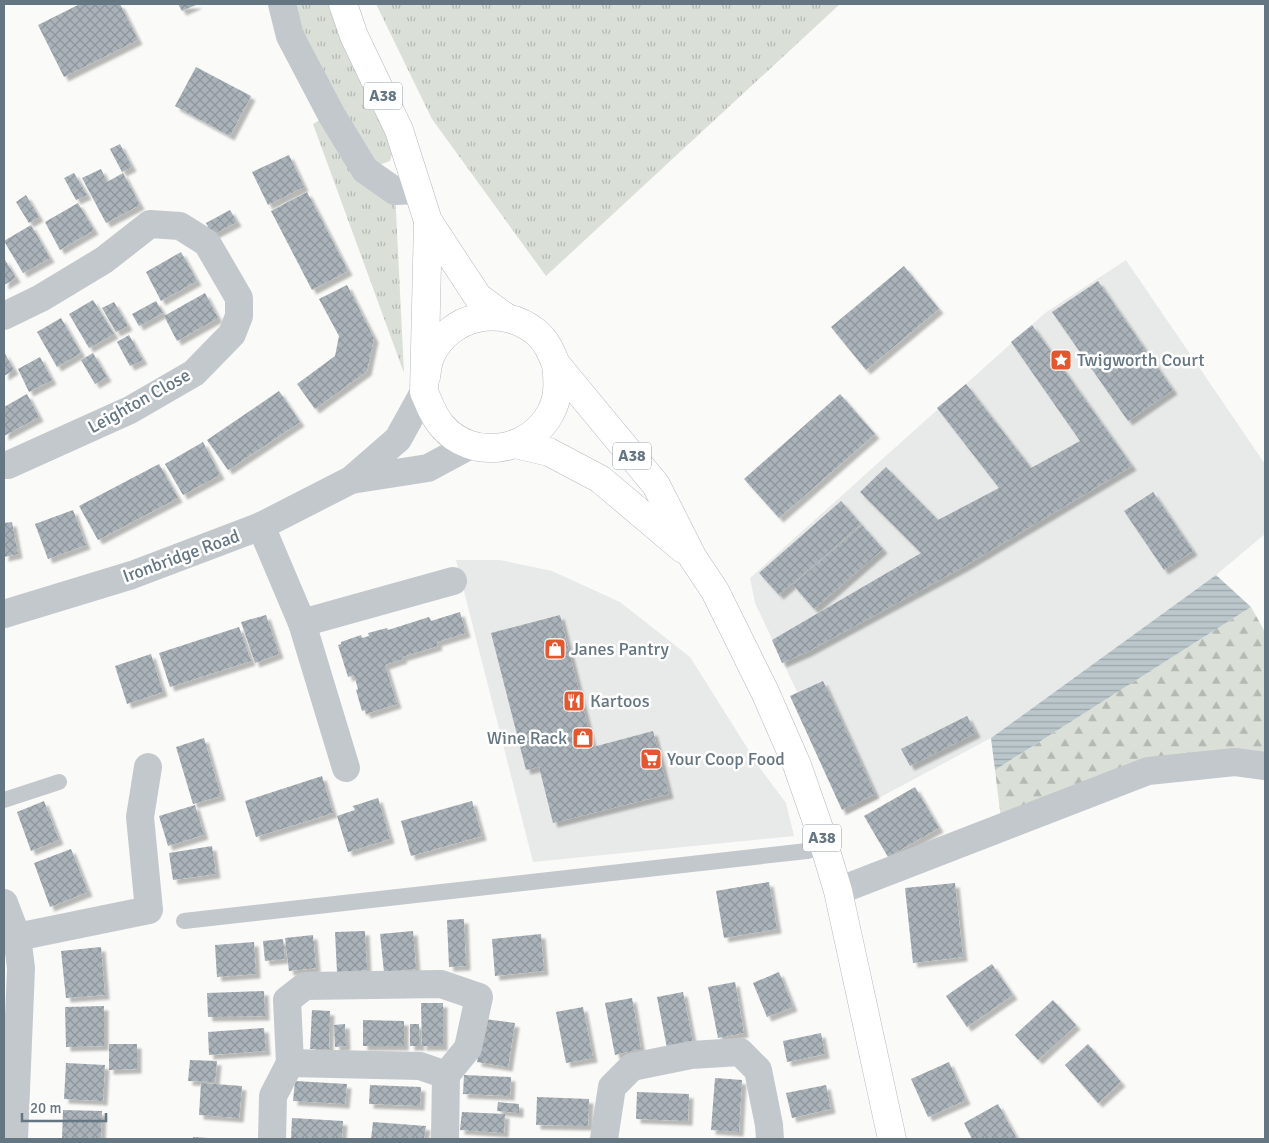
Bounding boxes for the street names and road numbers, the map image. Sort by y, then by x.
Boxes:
road number: A38 [364,82,402,110]
street label: Leighton Close [84,364,194,438]
road number: A38 [613,442,651,470]
street label: Ironbridge Road [120,525,242,587]
road number: A38 [803,824,841,851]

